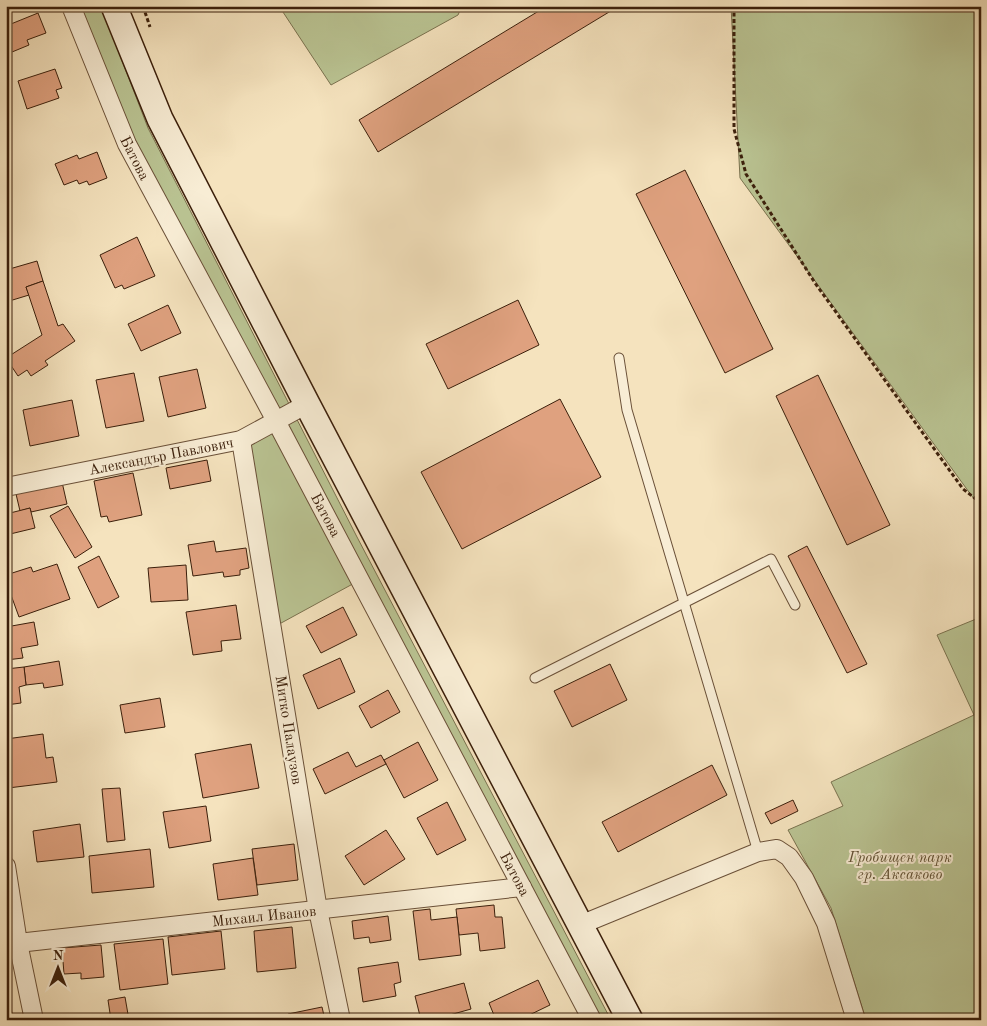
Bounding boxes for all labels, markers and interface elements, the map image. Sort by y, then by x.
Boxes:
street label: Батова [116,134,151,184]
street label: Александър Павлович [88,436,235,479]
street label: Батова [307,491,343,541]
street label: Митко Палаузов [271,675,304,786]
street label: Батова [496,850,532,900]
park label: Гробищен парк гр. Аксаково [847,850,952,883]
street label: Михаил Иванов [211,905,317,930]
north arrow [32,944,82,994]
text: N [53,949,64,963]

